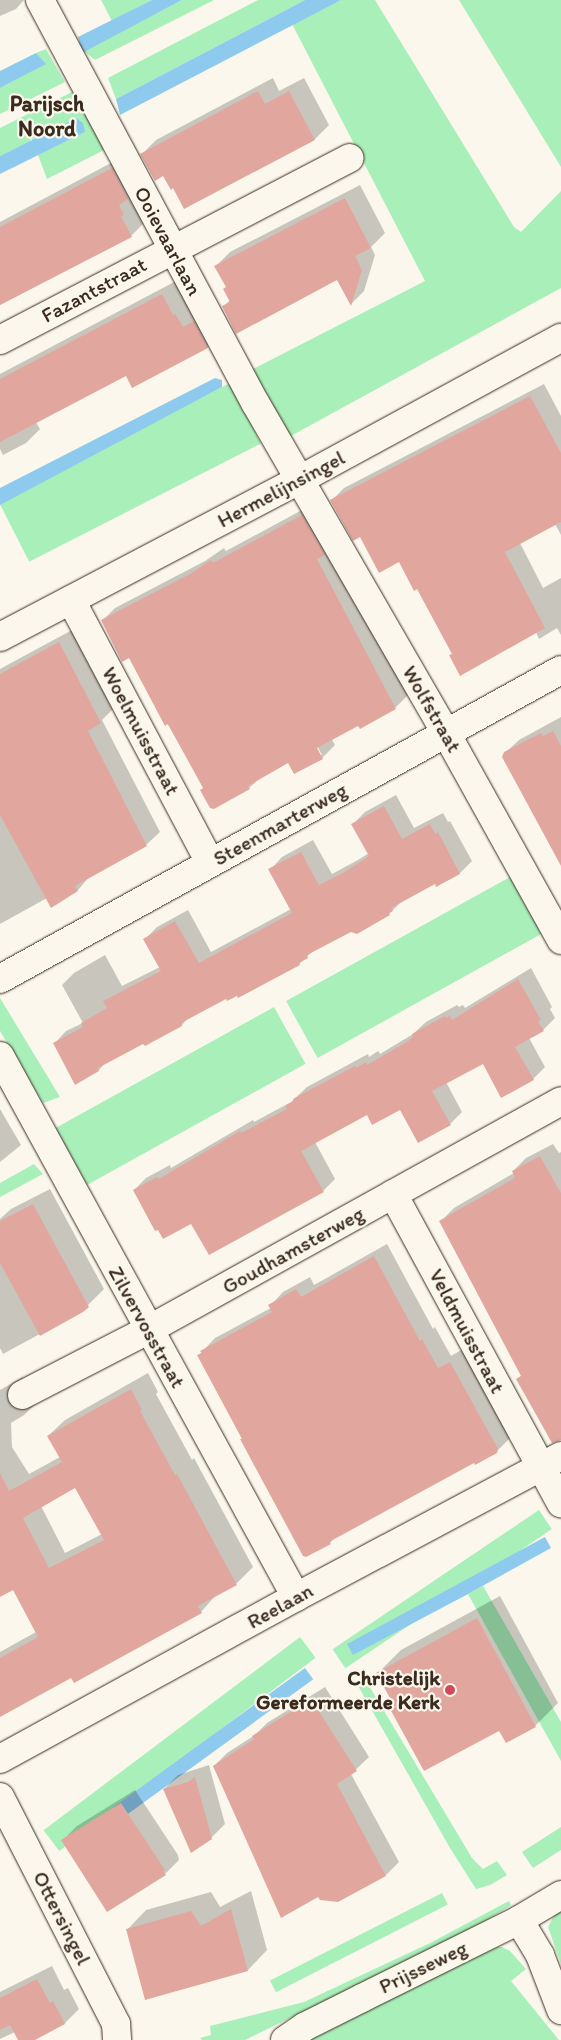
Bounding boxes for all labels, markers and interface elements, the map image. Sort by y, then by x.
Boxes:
district label: Parijsch Noord [10,90,84,142]
street label: Ooievaarlaan [129,182,207,300]
street label: Fazantstraat [37,252,151,328]
street label: Hermelijnsingel [213,445,349,533]
street label: Wolfstraat [397,661,467,757]
street label: Woelmuisstraat [97,662,185,800]
street label: Steenmarterweg [209,777,351,871]
street label: Goudhamsterweg [218,1201,368,1299]
street label: Zilvervosstraat [103,1262,191,1392]
street label: Veldmuisstraat [424,1264,510,1398]
street label: Reelaan [243,1578,317,1634]
place label: Christelijk Gereformeerde Kerk [256,1665,440,1715]
marker: Christelijk Gereformeerde Kerk [444,1684,456,1696]
street label: Ottersingel [28,1867,96,1969]
street label: Prijsseweg [375,1935,471,1999]

